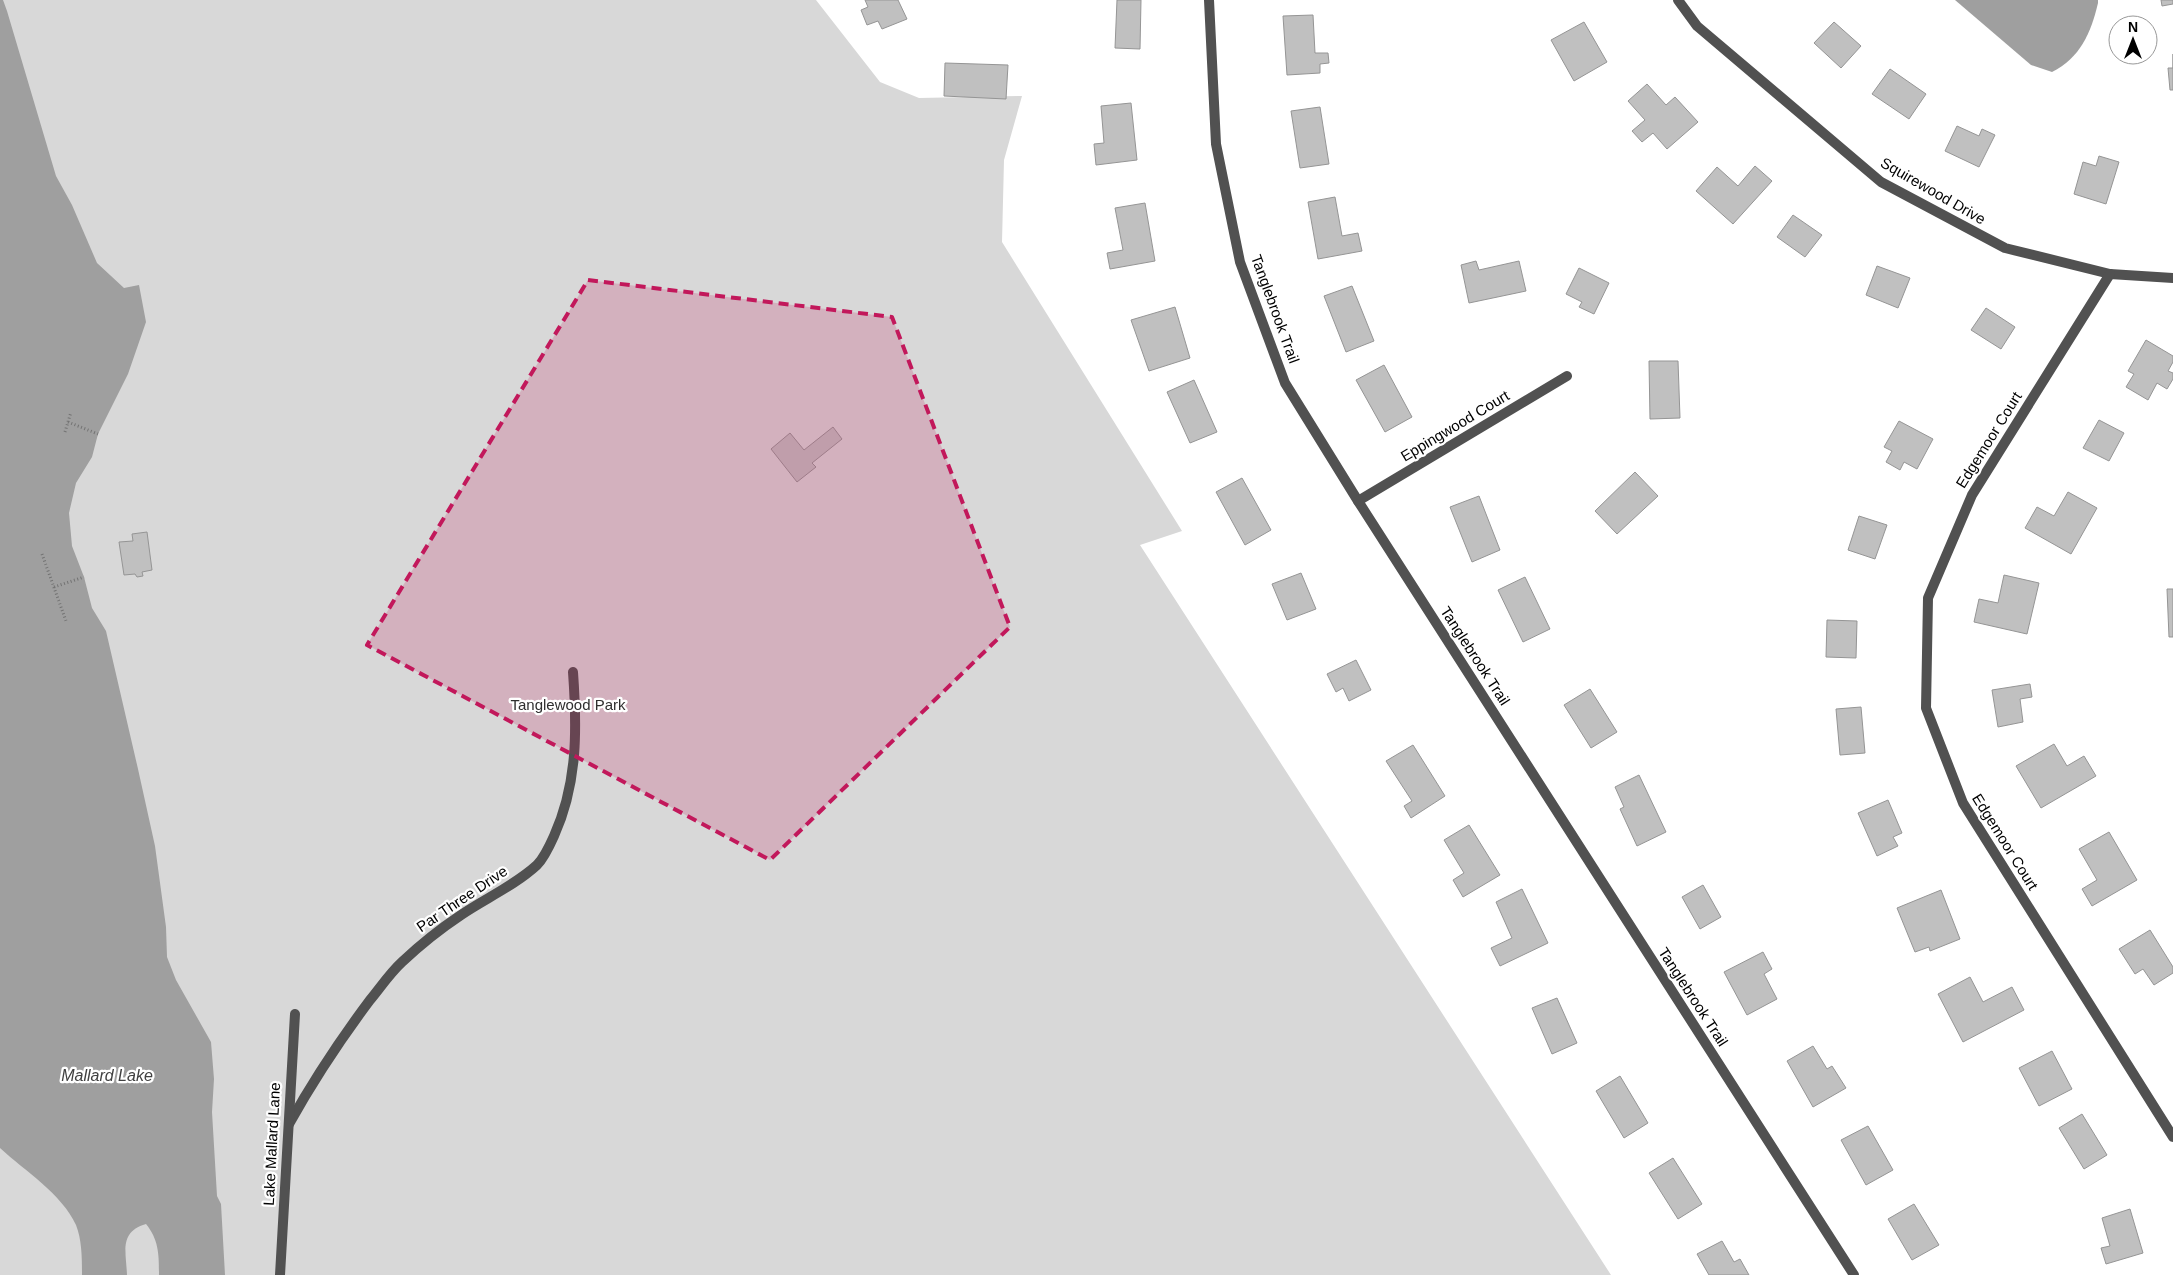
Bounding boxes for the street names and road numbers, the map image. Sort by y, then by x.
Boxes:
street label: Squirewood Drive [1878,154,1989,228]
street label: Tanglebrook Trail [1248,252,1303,365]
street label: Eppingwood Court [1397,386,1513,465]
street label: Edgemoor Court [1952,388,2025,491]
street label: Tanglebrook Trail [1437,603,1514,708]
street label: Edgemoor Court [1969,791,2042,894]
street label: Par Three Drive [413,862,510,935]
street label: Tanglebrook Trail [1655,944,1732,1049]
street label: Lake Mallard Lane [260,1082,283,1206]

